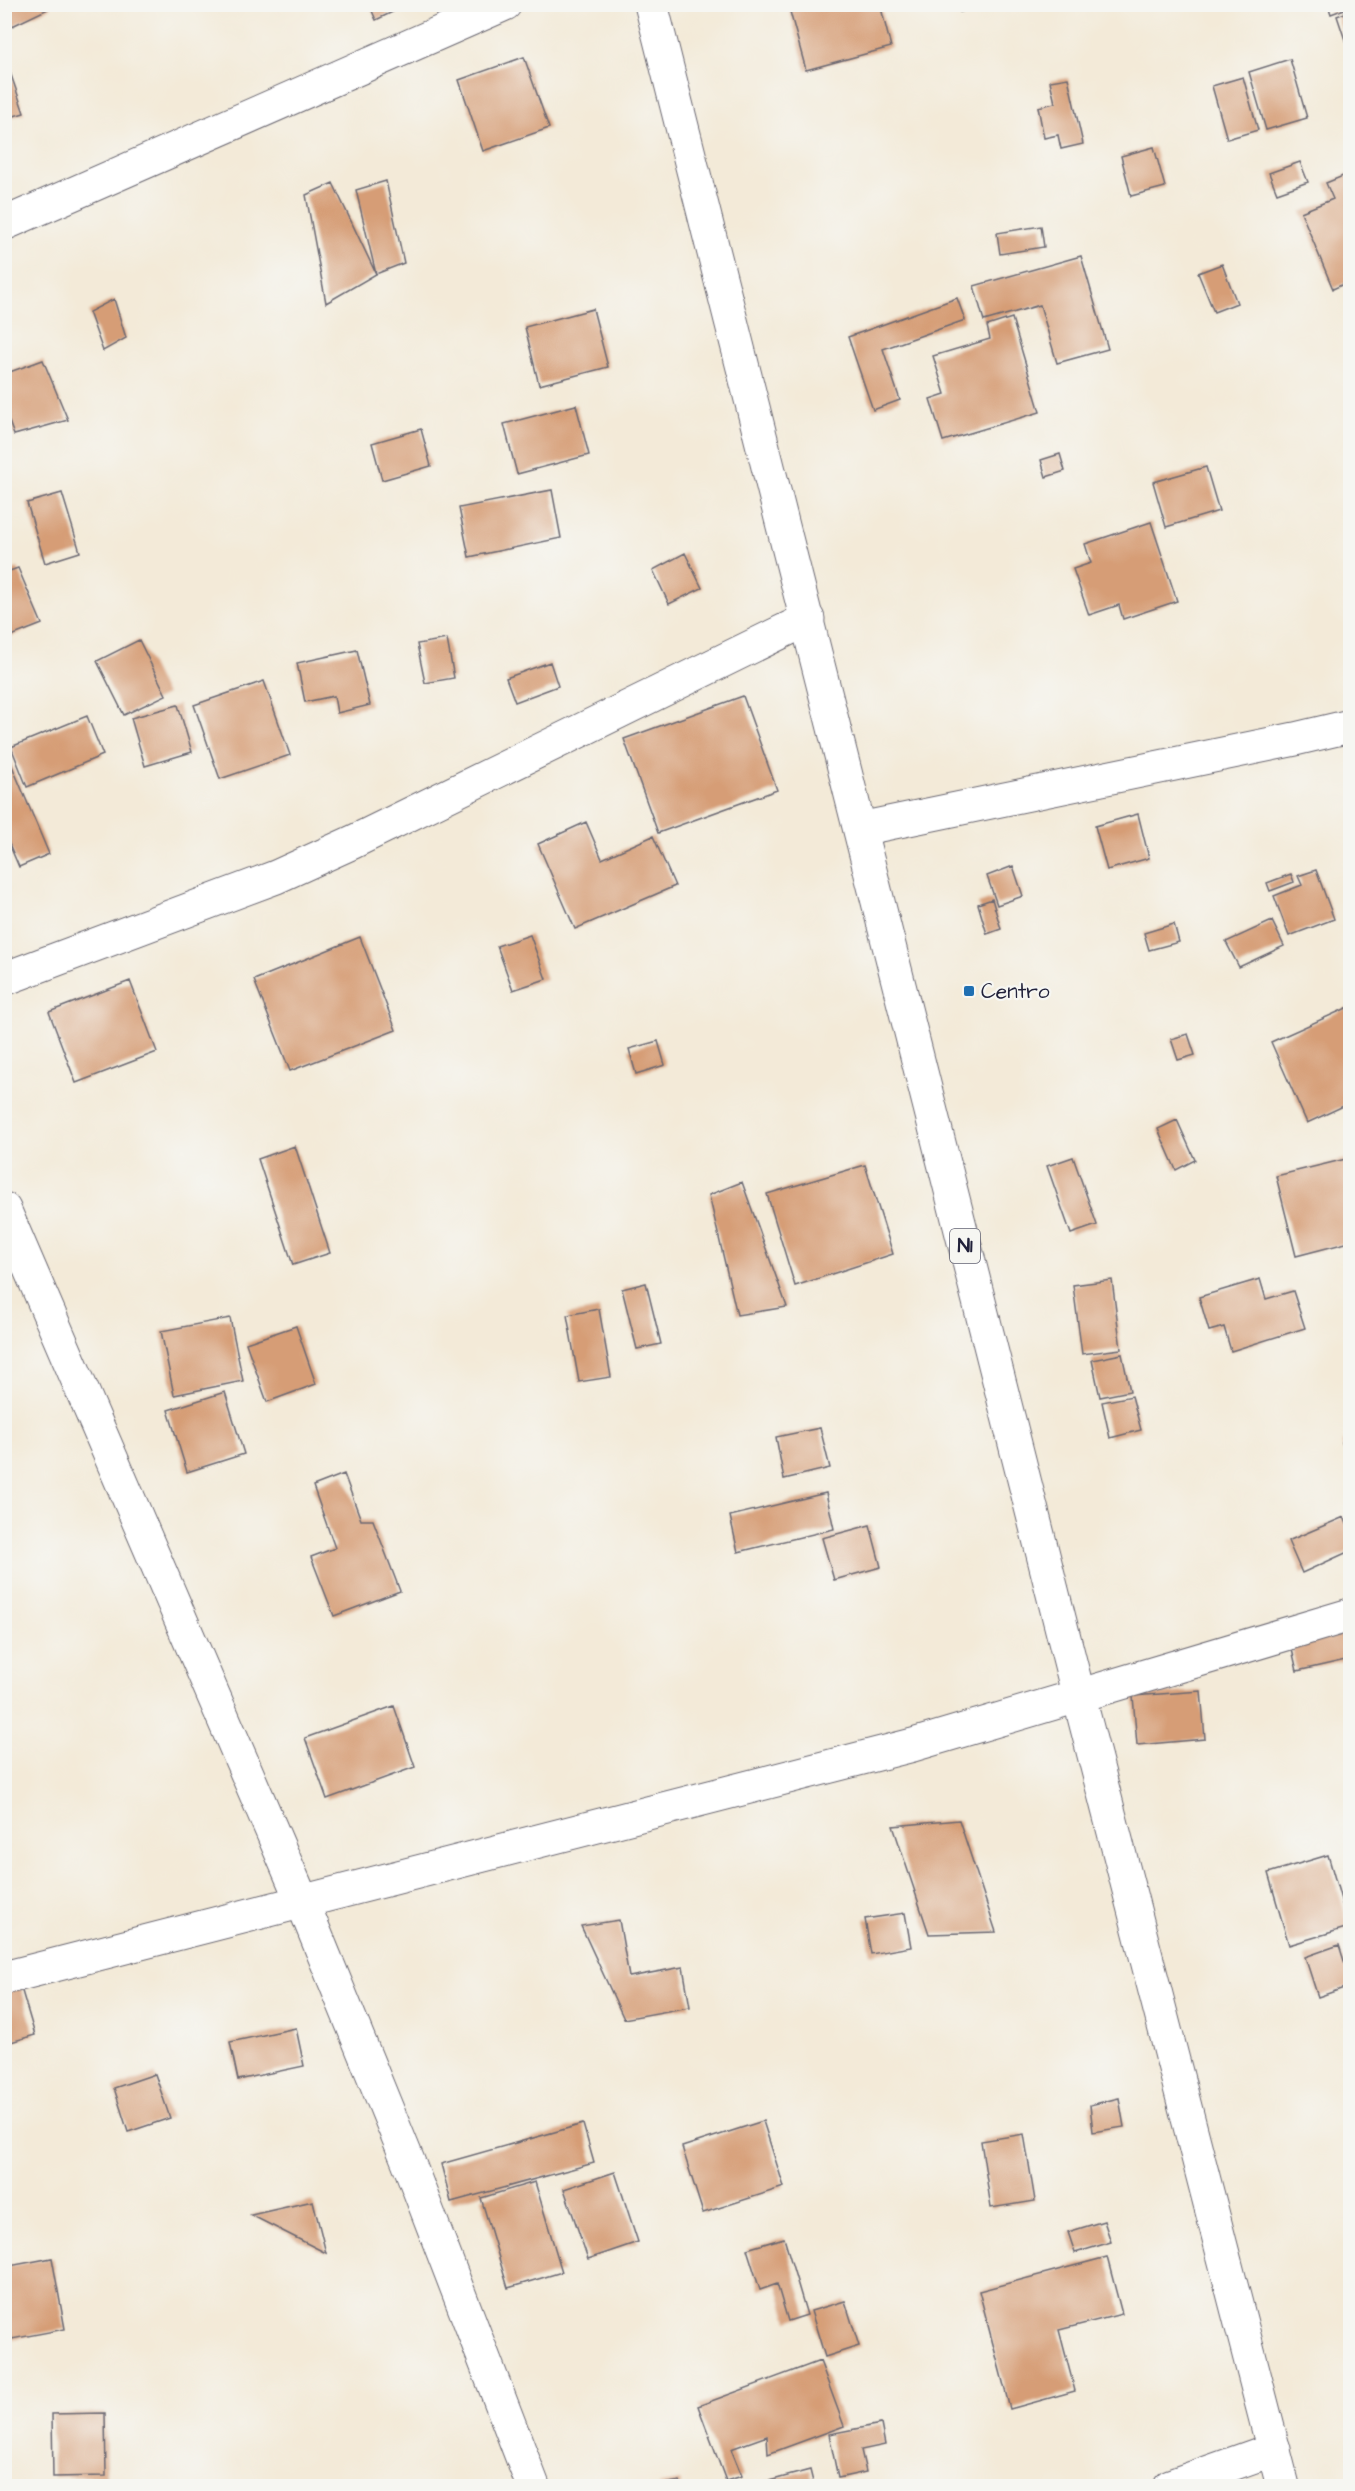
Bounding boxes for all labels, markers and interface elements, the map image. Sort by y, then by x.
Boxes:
place label: Centro [981,977,1050,1006]
marker: Centro [962,984,976,998]
road number: N1 [950,1229,980,1263]

